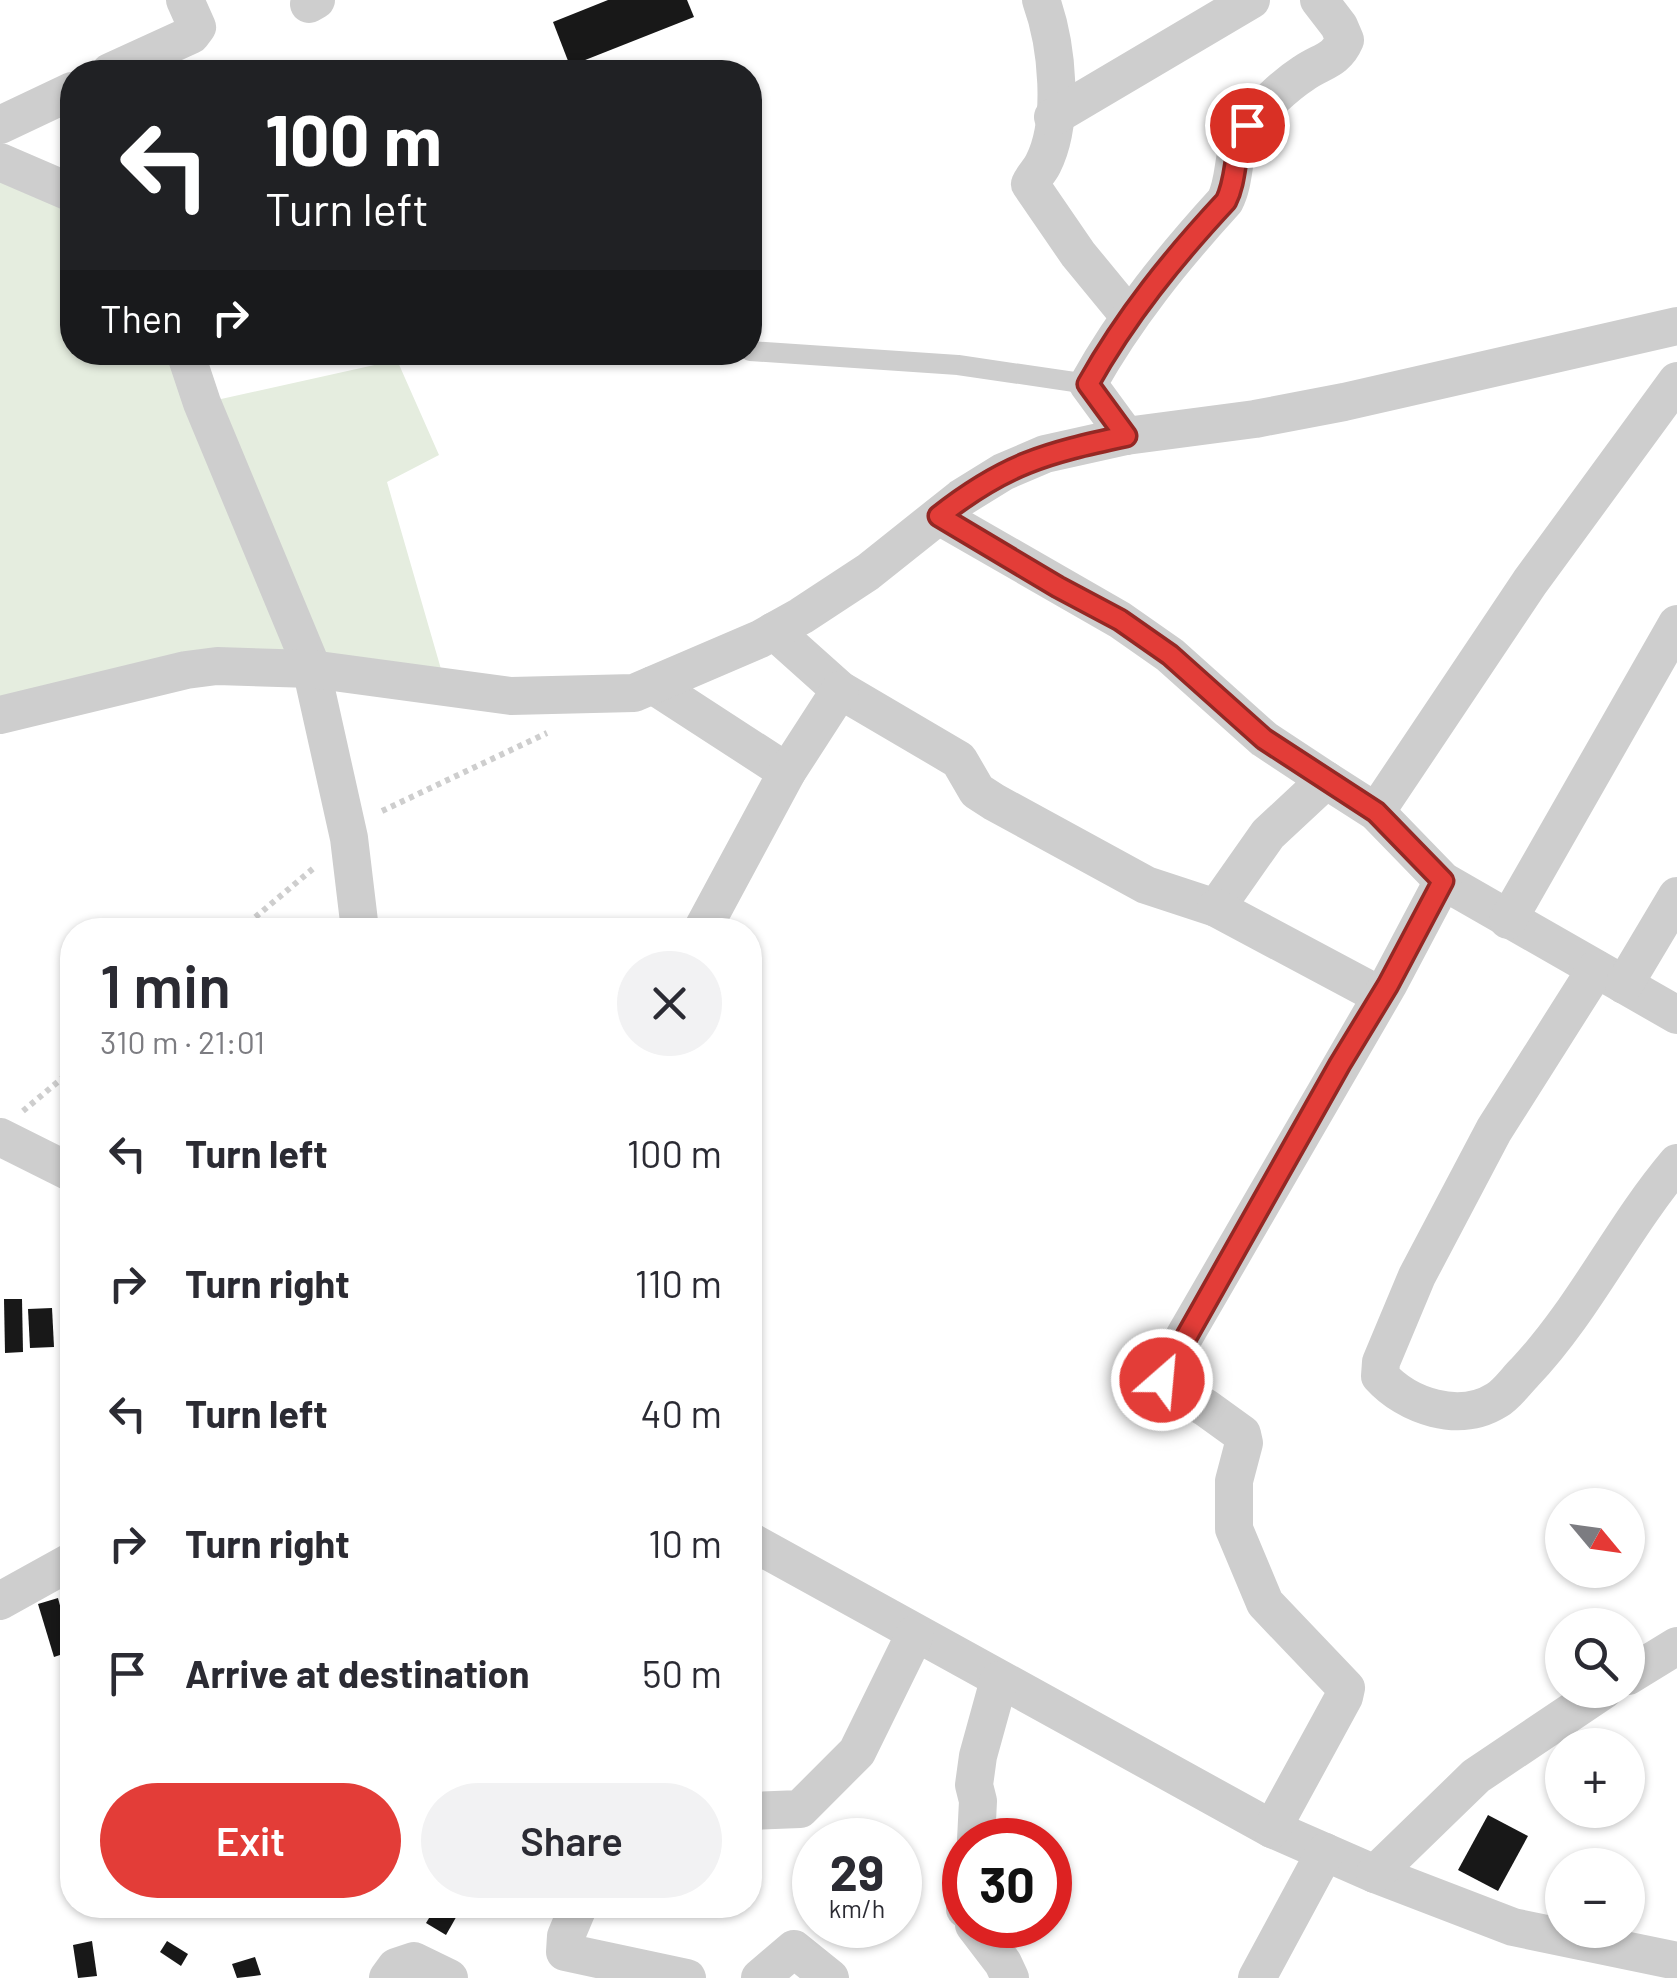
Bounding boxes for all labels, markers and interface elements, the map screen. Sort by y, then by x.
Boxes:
pin [1205,83,1290,168]
text: 100 m [265,96,442,180]
icon: arrive [1220,98,1275,153]
icon: left [100,100,230,230]
text: Turn left [265,181,429,235]
icon: right [203,290,258,345]
text: Then [100,295,183,341]
text: 1 min [100,948,231,1020]
button: close [617,951,722,1056]
text: 310 m · 21:01 [100,1022,265,1060]
icon: left [100,1126,155,1181]
text: Turn left [185,1130,328,1176]
text: 100 m [627,1130,722,1176]
icon: right [100,1256,155,1311]
text: Turn right [185,1260,350,1306]
text: 110 m [635,1260,722,1306]
position arrow [1110,1328,1214,1432]
icon: left [100,1386,155,1441]
text: Turn left [185,1390,328,1436]
text: 40 m [641,1390,722,1436]
north arrow [1545,1488,1645,1588]
map controls [1545,1488,1645,1948]
icon: right [100,1516,155,1571]
text: Turn right [185,1520,350,1566]
text: 10 m [648,1520,722,1566]
button: search [1545,1608,1645,1708]
icon: arrive [100,1646,155,1701]
text: Arrive at destination [185,1650,530,1696]
text: 50 m [642,1650,722,1696]
button: + [1545,1728,1645,1828]
button: Exit [100,1783,401,1898]
button: Share [421,1783,722,1898]
speed limit sign: 30 [942,1818,1072,1948]
text: 29 [830,1841,884,1901]
button: − [1545,1848,1645,1948]
text: km/h [829,1893,885,1923]

